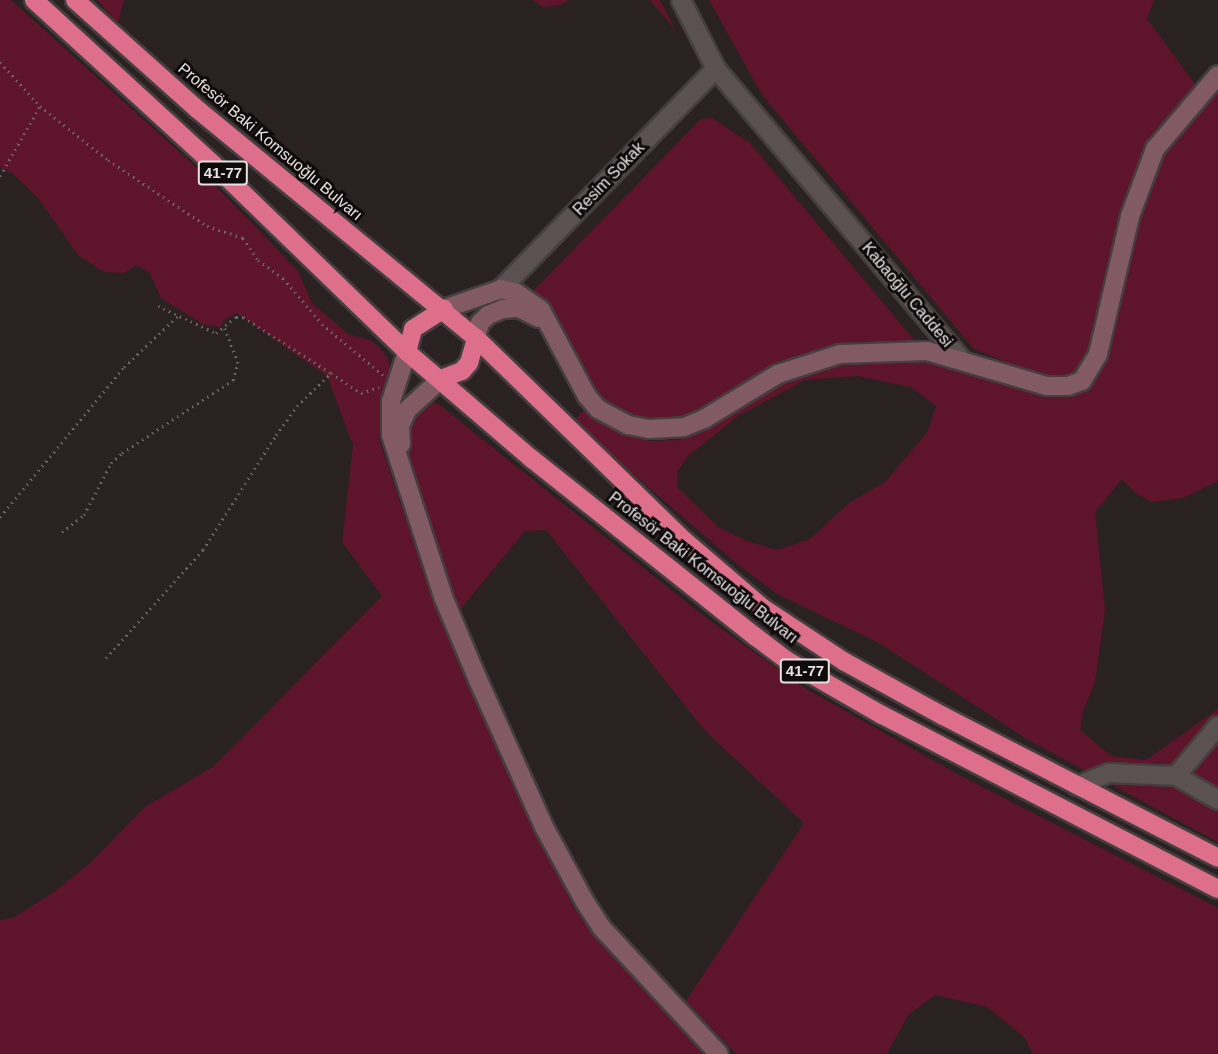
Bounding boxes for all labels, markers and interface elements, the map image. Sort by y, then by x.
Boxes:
street label: Profesör Baki Komsuoğlu Bulvarı [174,59,366,225]
street label: Resim Sokak [569,138,649,220]
road number: 41-77 [198,161,248,185]
street label: Kabaoğlu Caddesi [858,239,956,351]
street label: Profesör Baki Komsuoğlu Bulvarı [605,488,801,648]
road number: 41-77 [780,659,830,683]

